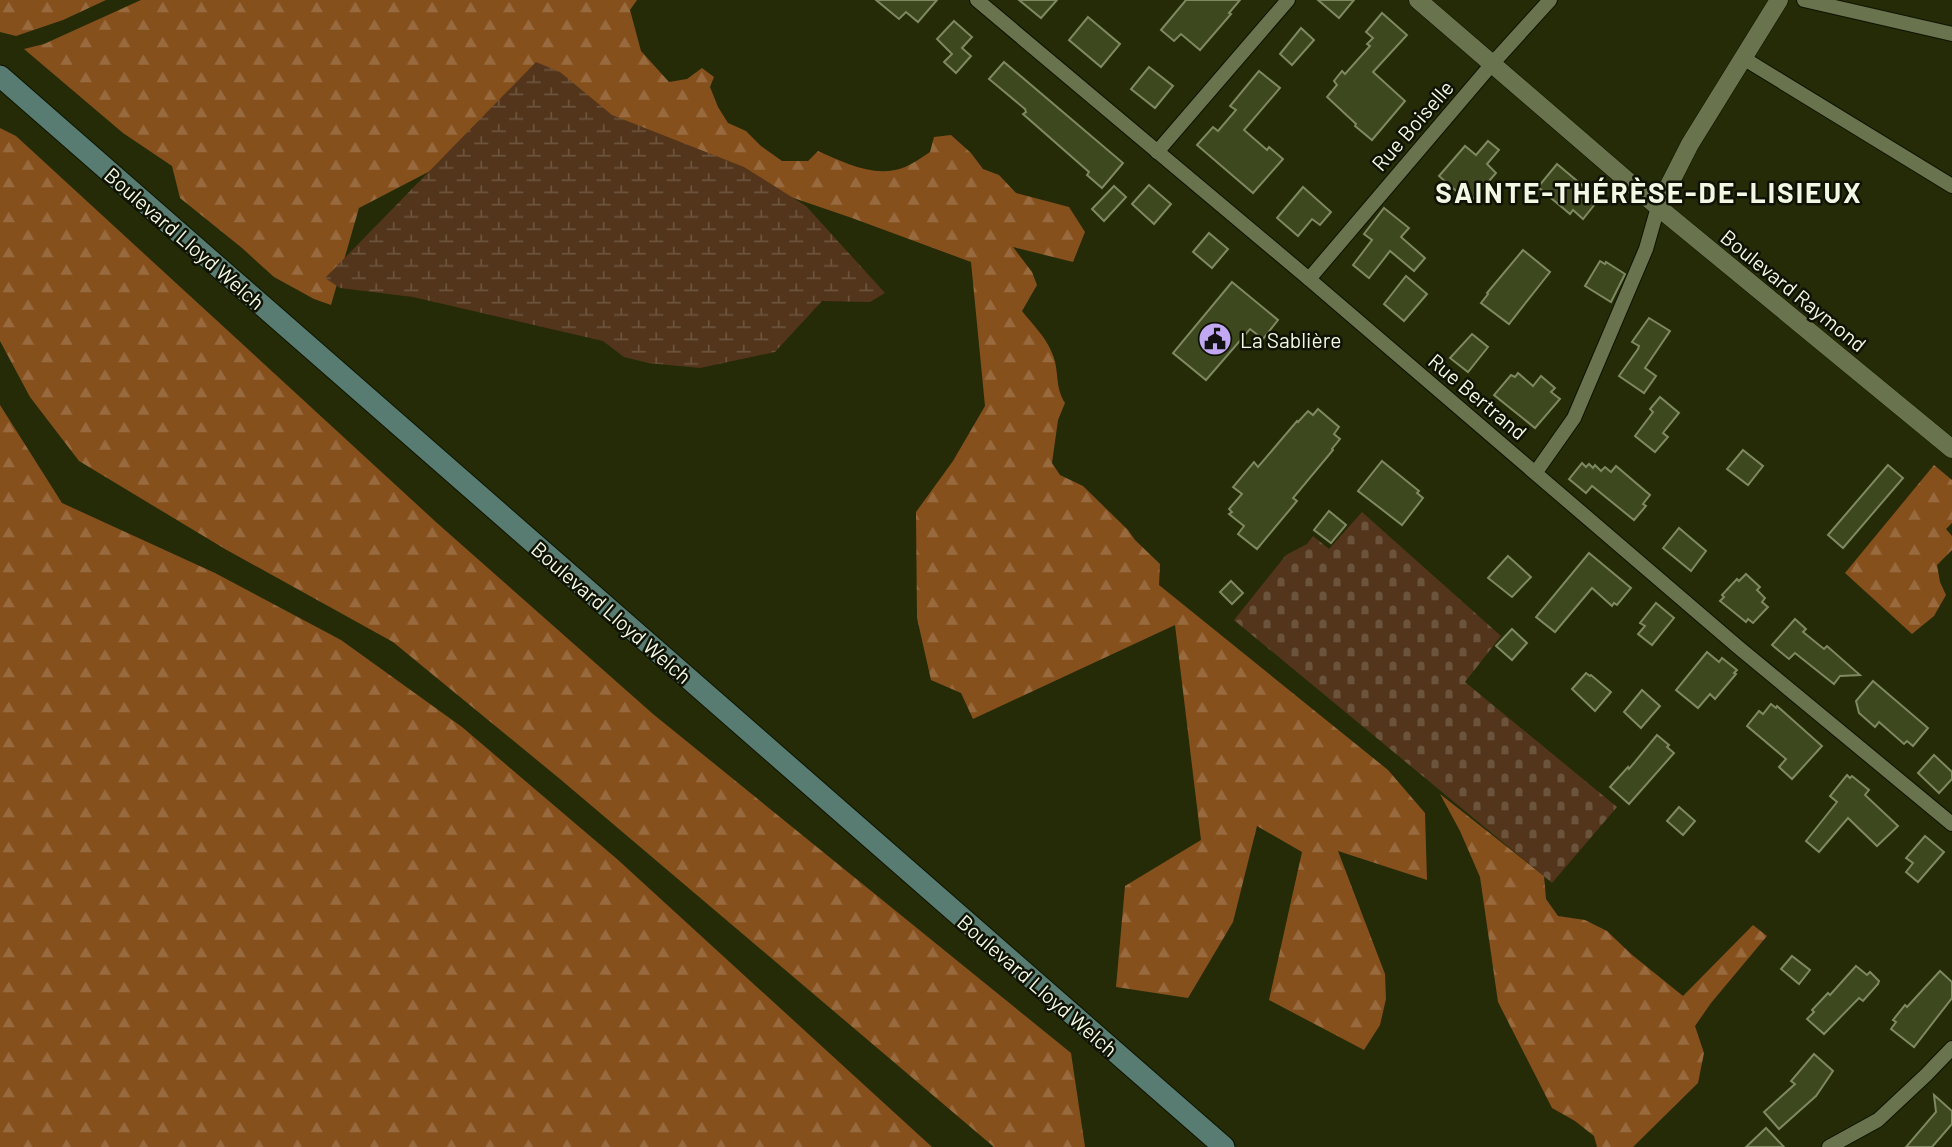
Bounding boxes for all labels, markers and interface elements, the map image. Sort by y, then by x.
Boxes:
street label: Rue Boiselle [1366,75,1458,175]
street label: Boulevard Lloyd Welch [100,162,270,314]
district label: SAINTE-THÉRÈSE-DE-LISIEUX [1435,175,1863,209]
street label: Boulevard Raymond [1716,224,1872,356]
public building icon: La Sablière [1196,320,1234,358]
place label: La Sablière [1240,327,1341,352]
street label: Rue Bertrand [1424,348,1532,444]
street label: Boulevard Lloyd Welch [527,536,697,688]
street label: Boulevard Lloyd Welch [953,909,1123,1061]

